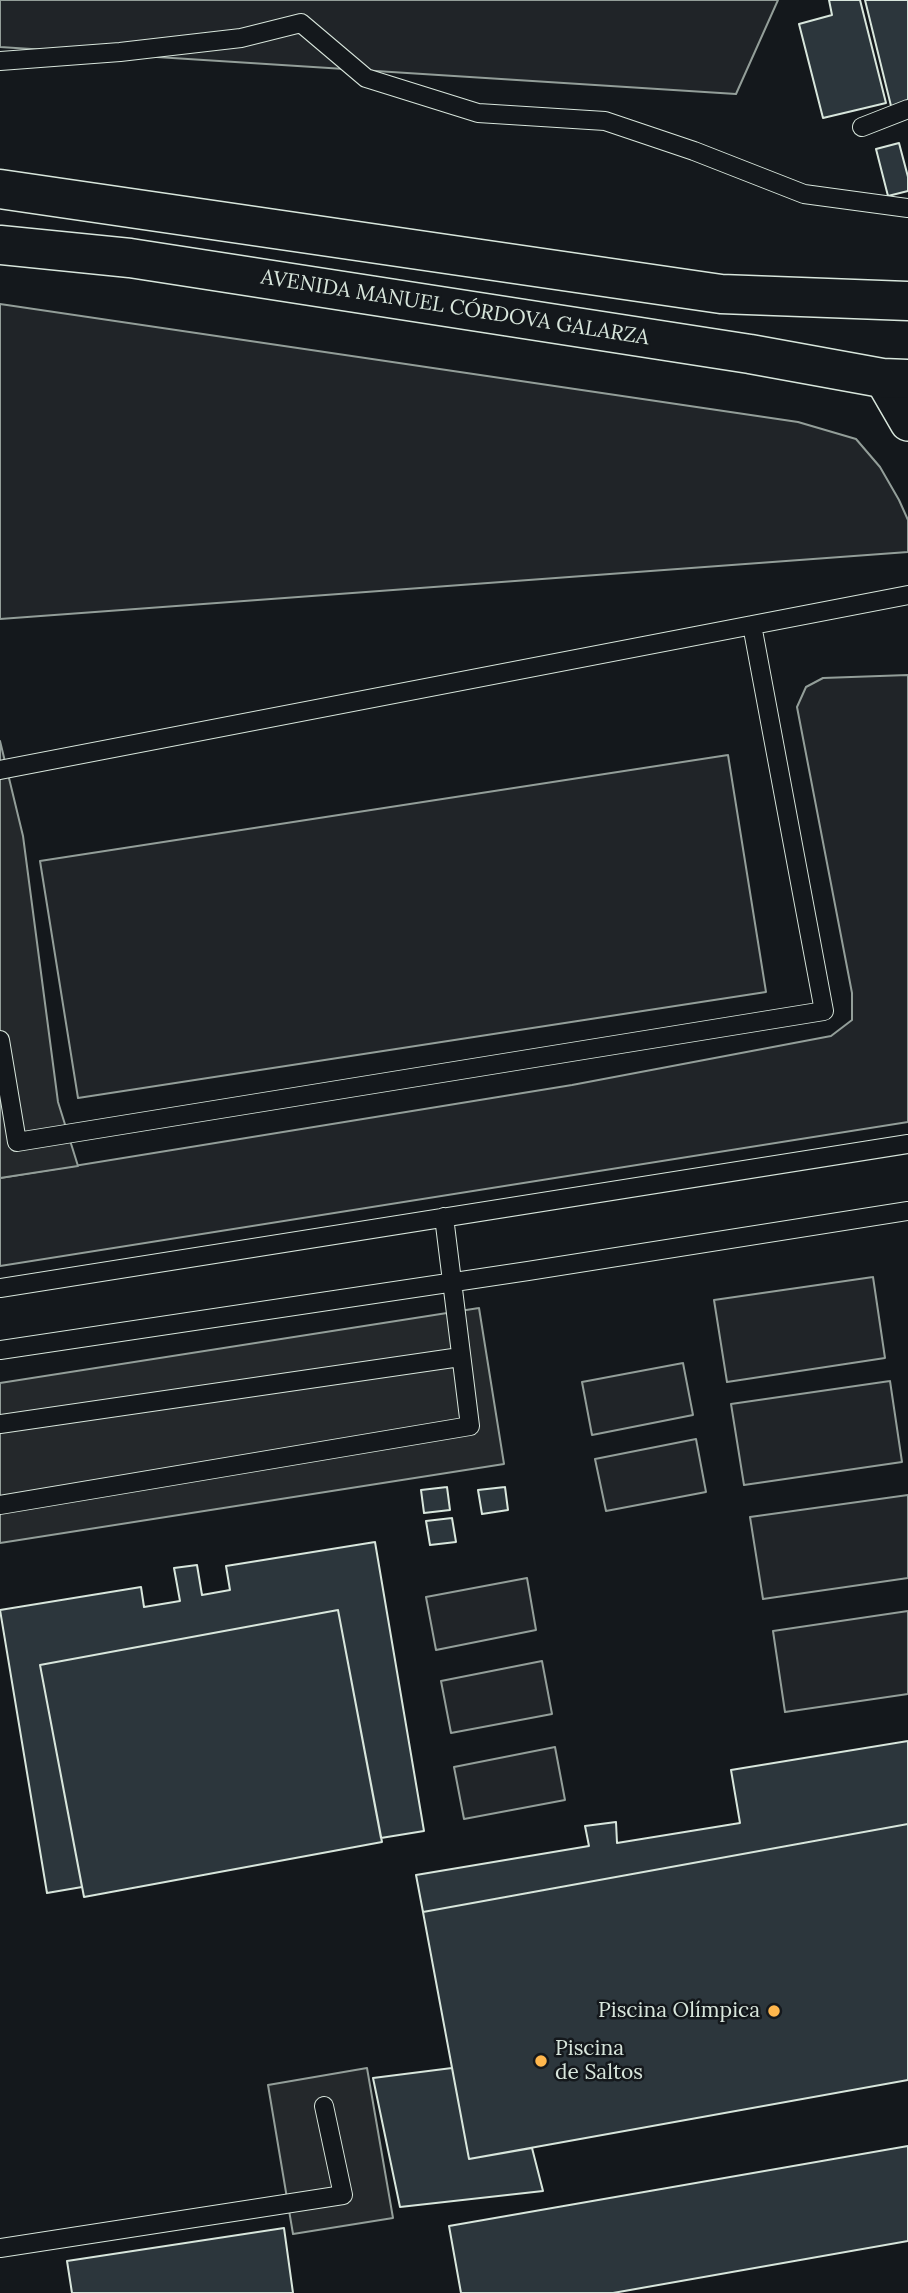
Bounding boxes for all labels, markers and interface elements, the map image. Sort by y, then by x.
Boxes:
street label: AVENIDA MANUEL CÓRDOVA GALARZA [259,265,651,351]
place label: Piscina Olímpica [598,1998,760,2024]
marker: Piscina Olímpica [766,2003,782,2019]
place label: Piscina de Saltos [555,2036,643,2086]
marker: Piscina de Saltos [533,2053,549,2069]

